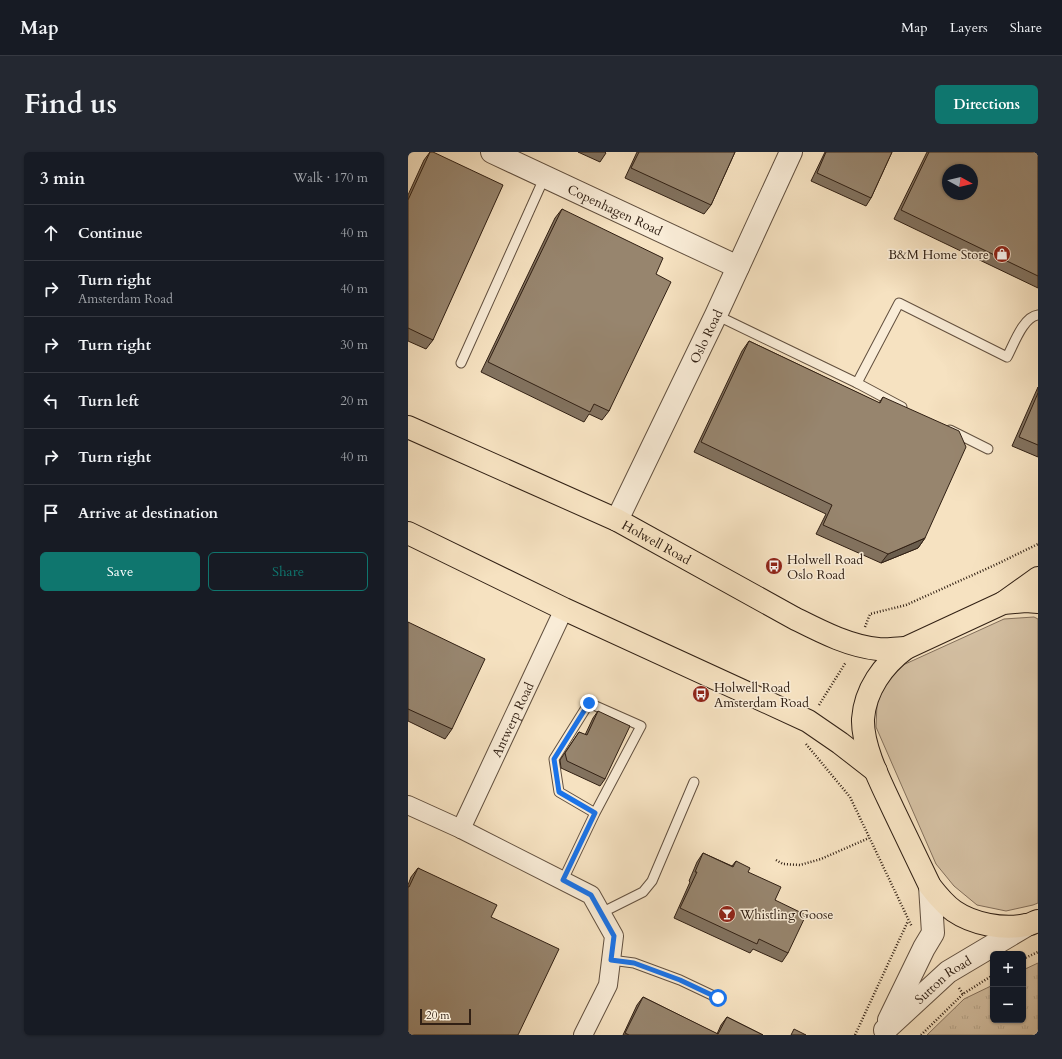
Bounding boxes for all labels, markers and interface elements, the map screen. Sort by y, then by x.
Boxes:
text: Map [20,15,59,41]
text: Map [901,18,928,37]
text: Layers [950,18,988,37]
text: Share [1010,18,1042,37]
text: Find us [24,85,117,123]
button: Directions [935,85,1038,124]
north arrow [942,164,978,200]
text: 3 min [40,167,85,190]
text: Walk · 170 m [293,169,368,187]
street label: Copenhagen Road [564,181,665,240]
icon: ahead [40,222,62,244]
text: Continue [78,223,143,243]
text: 40 m [340,224,368,242]
shop icon: B&M Home Store [992,244,1012,264]
place label: B&M Home Store [888,246,989,264]
text: Turn right [78,270,151,290]
icon: right [40,278,62,300]
text: 40 m [340,280,368,298]
text: Amsterdam Road [78,290,173,308]
street label: Oslo Road [686,307,727,367]
icon: right [40,334,62,356]
text: Turn right [78,335,151,355]
text: 30 m [340,336,368,354]
icon: left [40,390,62,412]
text: Turn left [78,391,139,411]
text: 20 m [340,392,368,410]
icon: right [40,446,62,468]
text: Turn right [78,447,151,467]
text: 40 m [340,448,368,466]
icon: arrive [40,502,62,524]
text: Arrive at destination [78,503,218,523]
street label: Holwell Road [618,516,694,569]
place label: Holwell Road Oslo Road [787,551,863,584]
button: Save [40,552,200,591]
button: Share [208,552,368,591]
bus stop icon: Holwell Road Oslo Road [764,556,784,576]
street label: Antwerp Road [488,679,539,760]
place label: Holwell Road Amsterdam Road [714,679,809,712]
bus stop icon: Holwell Road Amsterdam Road [691,684,711,704]
route end [580,694,598,712]
bar icon: Whistling Goose [717,904,737,924]
place label: Whistling Goose [739,906,833,924]
map controls [990,951,1026,1023]
button: + [990,951,1026,987]
street label: Sutton Road [911,952,975,1008]
button: − [990,987,1026,1023]
route start [709,989,727,1007]
scale bar [420,1007,471,1026]
text: 20 m [426,1008,450,1023]

